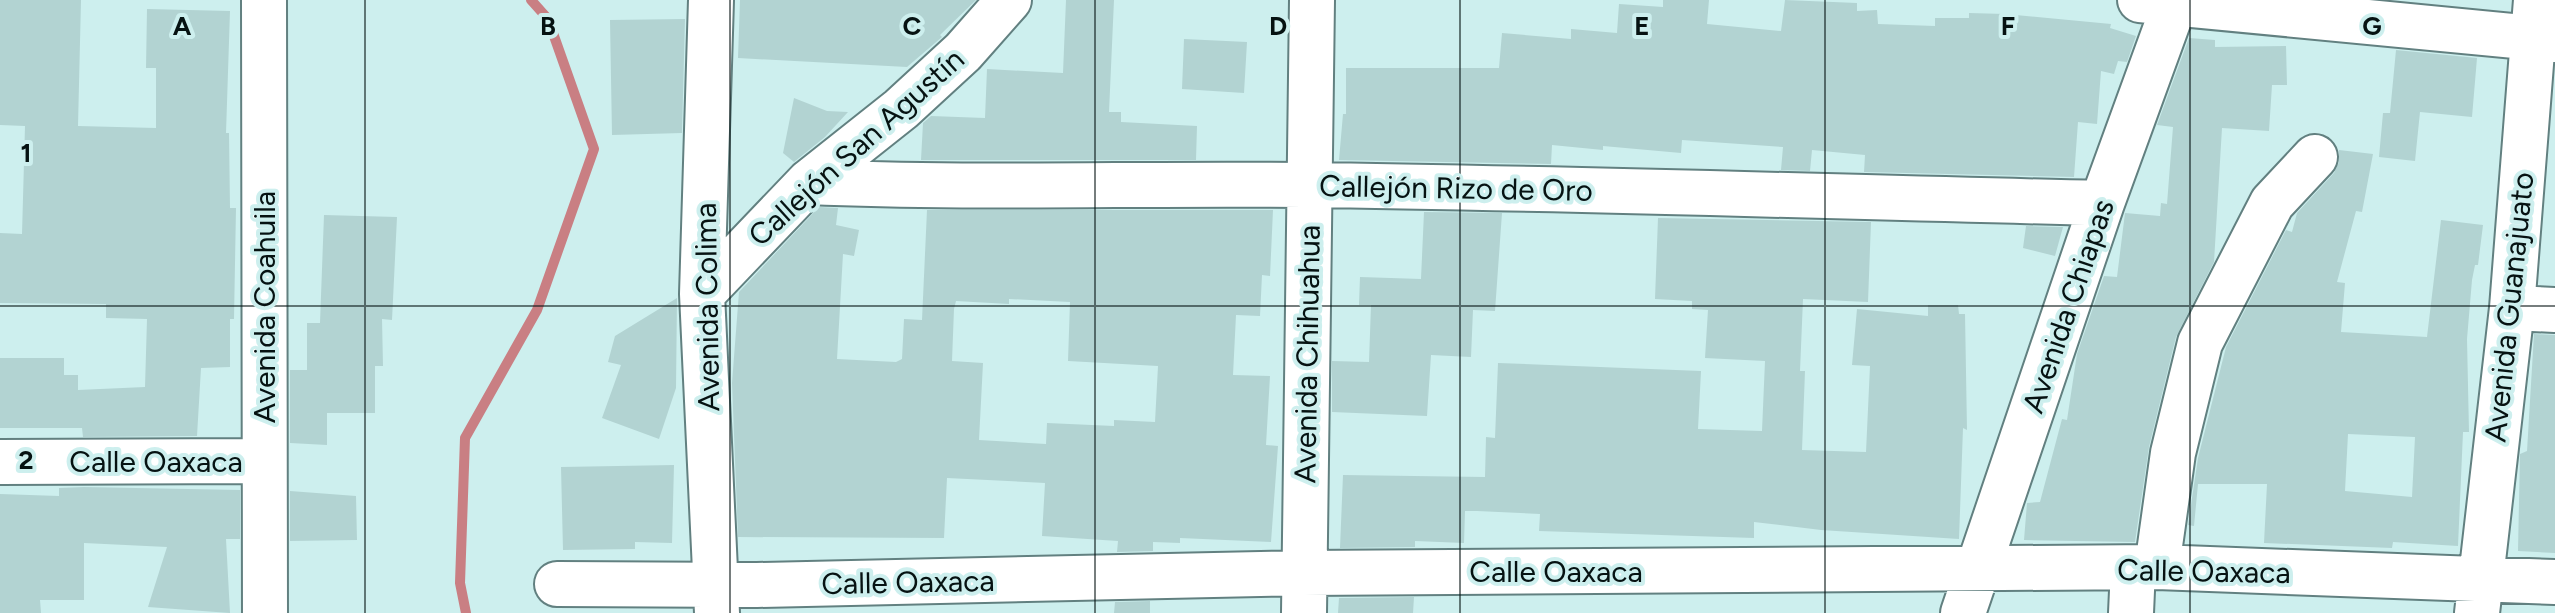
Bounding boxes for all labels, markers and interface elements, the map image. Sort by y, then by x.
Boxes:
text: A [173,10,192,42]
text: B [540,10,556,42]
text: C [903,10,922,42]
text: D [1269,10,1287,42]
text: E [1634,10,1650,42]
text: F [2001,10,2015,42]
text: G [2362,10,2382,42]
street label: Callejón San Agustín [741,40,971,254]
text: 1 [21,137,31,169]
street label: Callejón Rizo de Oro [1319,167,1593,209]
street label: Avenida Guanajuato [2476,170,2542,444]
street label: Avenida Coahuila [246,191,283,423]
street label: Avenida Chiapas [2014,194,2122,418]
street label: Avenida Colima [687,202,727,412]
street label: Avenida Chihuahua [1286,224,1328,484]
street label: Calle Oaxaca [69,443,243,480]
text: 2 [18,444,34,476]
street label: Calle Oaxaca [2117,551,2291,591]
street label: Calle Oaxaca [1469,553,1643,590]
street label: Calle Oaxaca [821,562,995,602]

